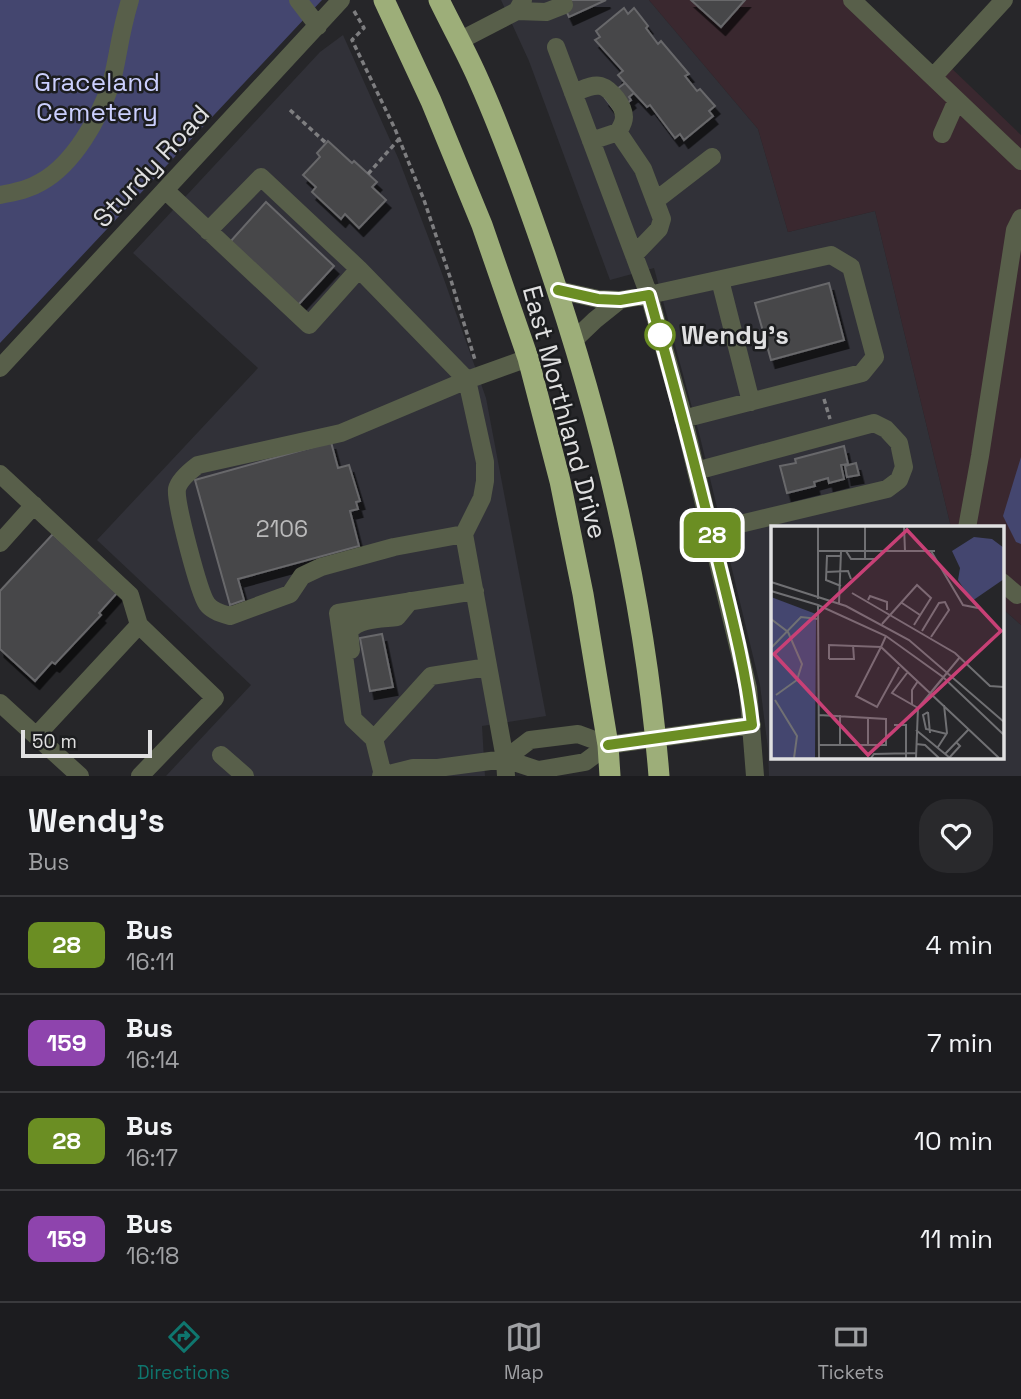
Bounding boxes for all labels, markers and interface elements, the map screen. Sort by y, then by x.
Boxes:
park label: Graceland Cemetery [34,65,160,129]
street label: Sturdy Road [85,97,217,235]
street label: East Morthland Drive [515,282,615,542]
place label: Wendy's [681,318,789,352]
marker: Wendy's [645,320,675,350]
line badge: 28 [680,512,744,558]
house number: 2106 [256,514,308,544]
text: 28 [698,519,726,550]
inset map [771,526,1004,758]
scale bar [21,727,152,759]
text: 50 m [32,729,77,754]
button: heart [919,799,993,873]
text: Wendy's [28,800,165,842]
text: Bus [28,847,69,877]
text: Bus [126,913,173,947]
text: 4 min [925,928,993,962]
text: 28 [52,929,81,960]
text: 16:11 [126,947,175,977]
text: Bus [126,1011,173,1045]
text: 7 min [927,1026,993,1060]
text: 159 [46,1027,87,1058]
text: 16:14 [126,1045,180,1075]
text: Bus [126,1109,173,1143]
text: 10 min [914,1124,993,1158]
text: 28 [52,1125,81,1156]
text: 16:17 [126,1143,178,1173]
text: Bus [126,1207,173,1241]
text: 11 min [920,1222,993,1256]
text: 159 [46,1223,87,1254]
text: 16:18 [126,1241,179,1271]
tab: Directions [137,1318,230,1385]
tab: Map [504,1318,544,1385]
tab: Tickets [818,1318,884,1385]

